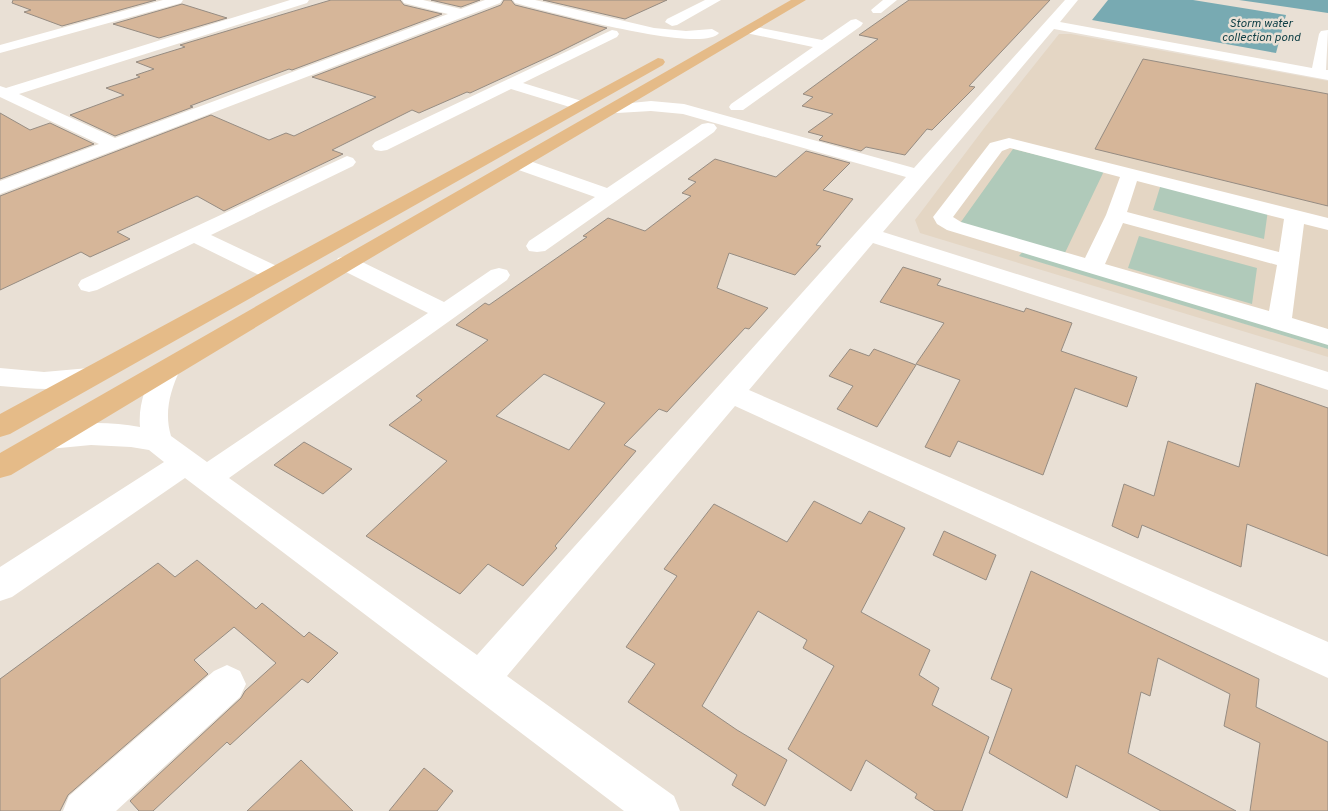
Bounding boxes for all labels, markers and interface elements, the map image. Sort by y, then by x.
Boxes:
water label: Storm water collection pond [1222,16,1302,46]

